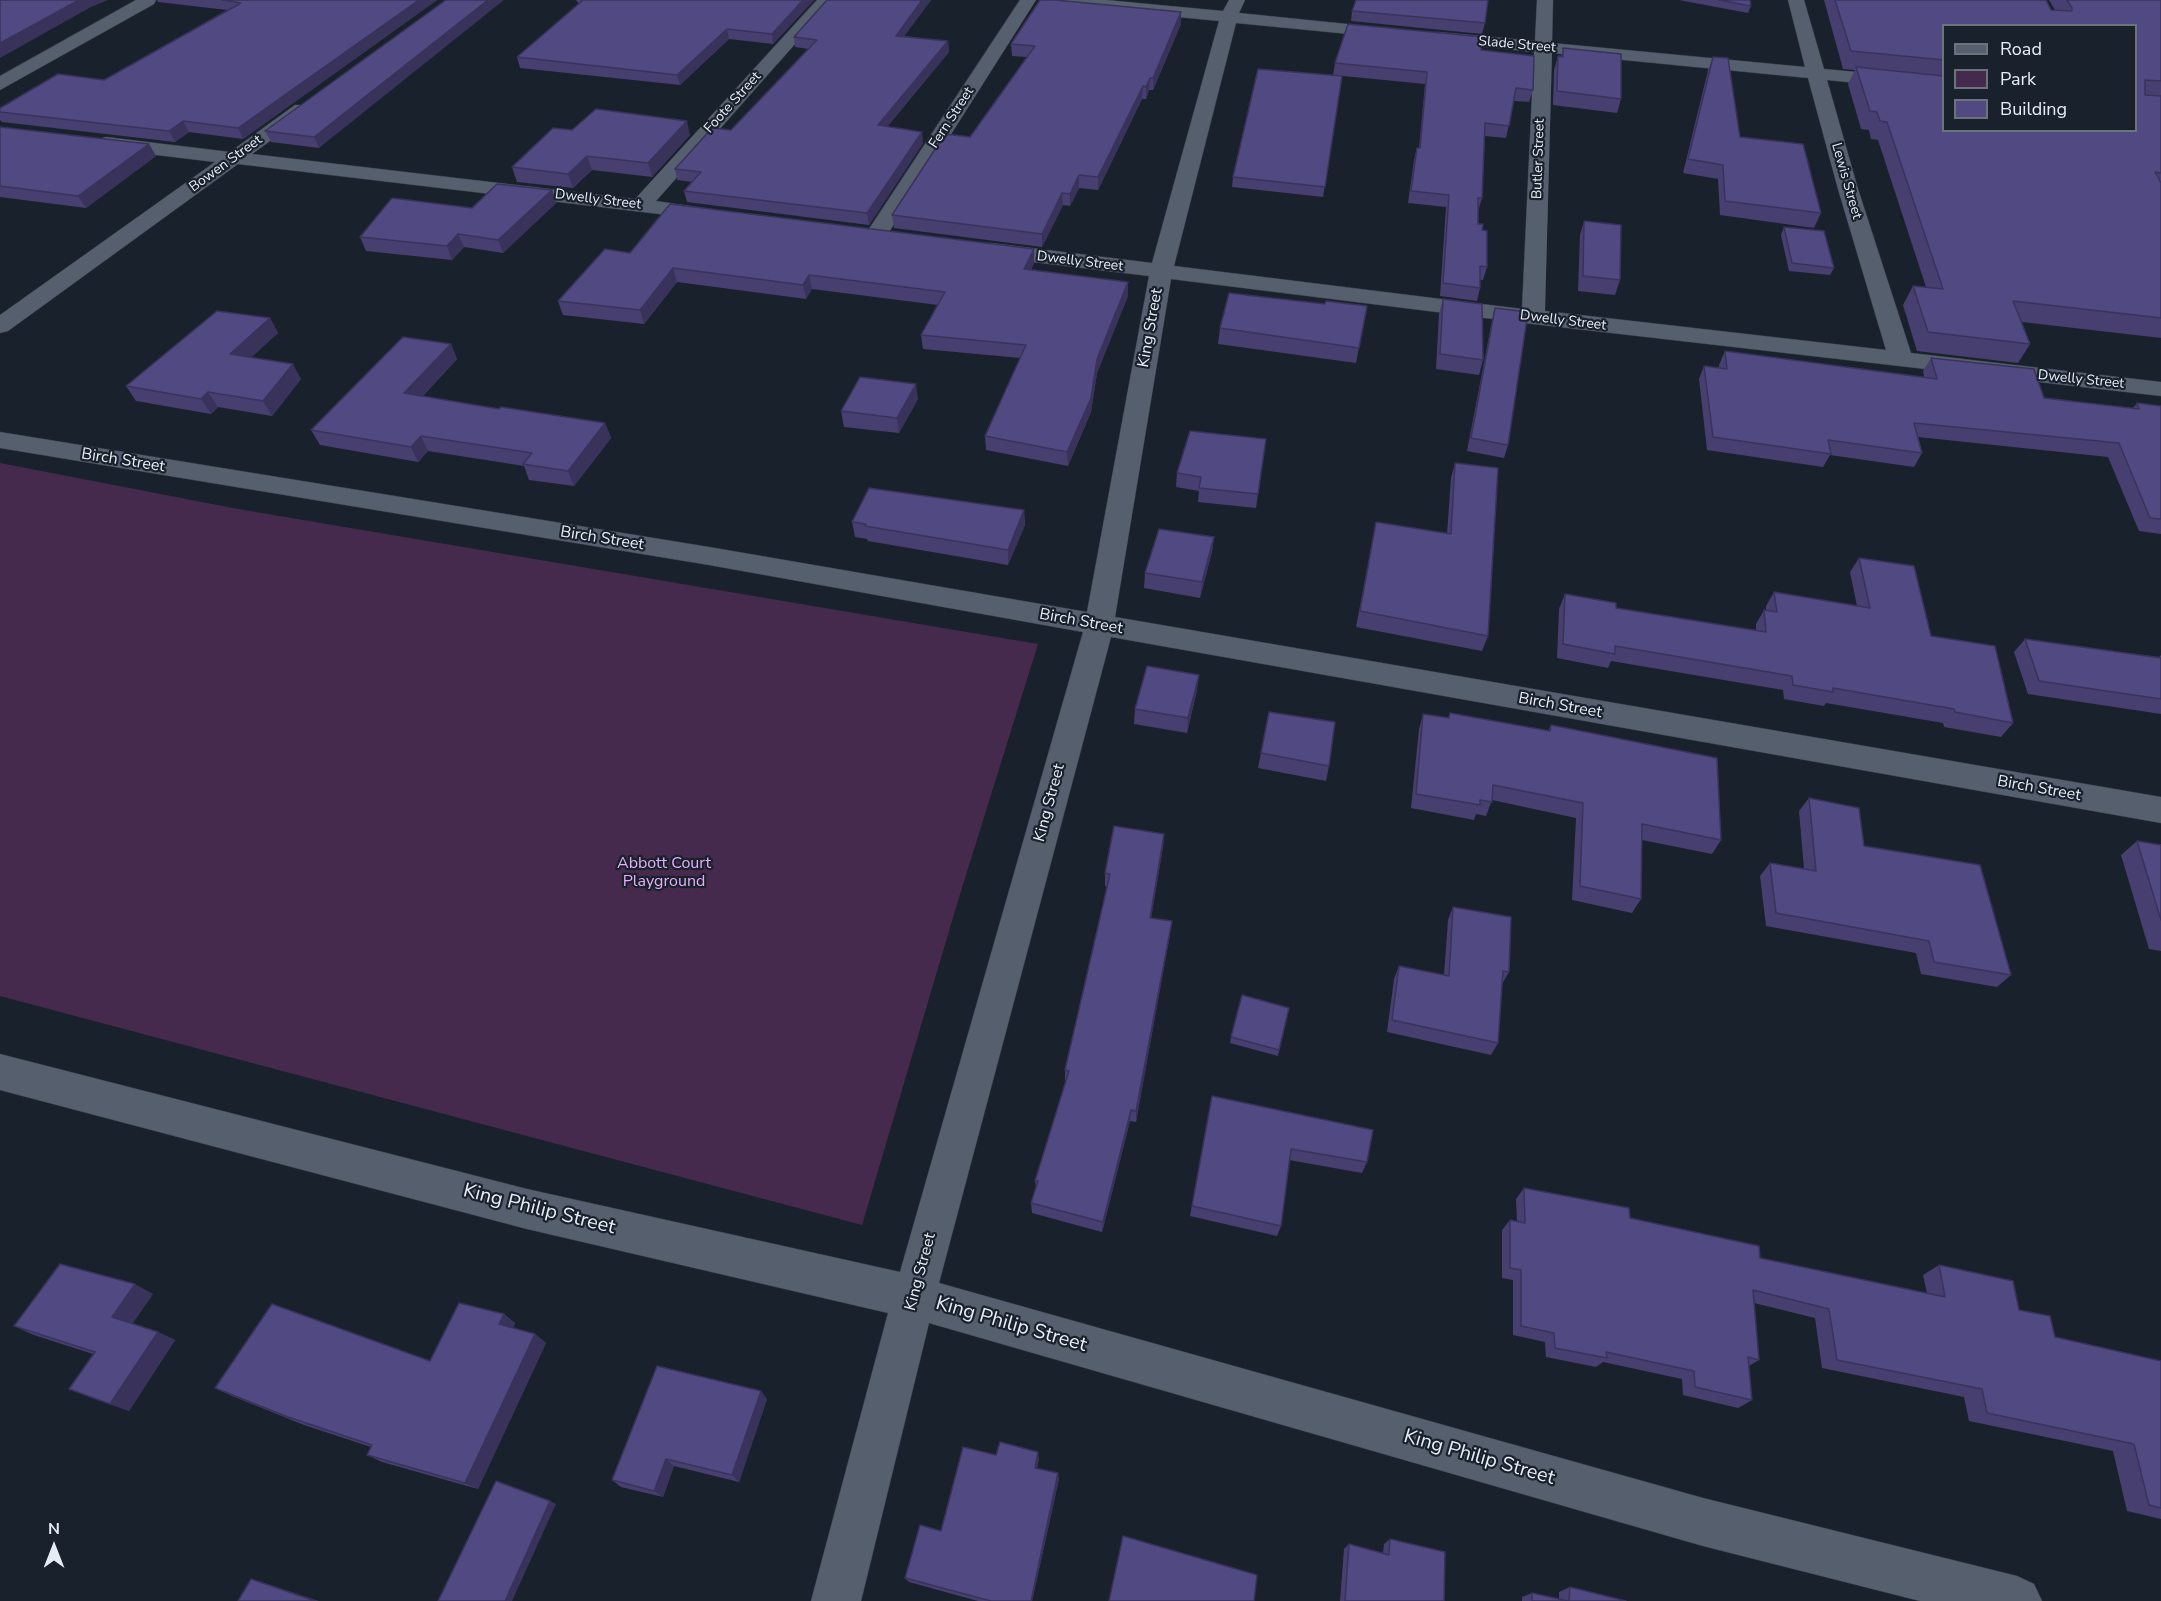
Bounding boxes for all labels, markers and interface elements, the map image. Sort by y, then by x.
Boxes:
legend [1942,24,2137,132]
street label: Slade Street [1478,33,1556,57]
text: Road [2000,37,2042,61]
text: Park [2000,67,2036,91]
street label: Foote Street [701,69,765,137]
street label: Fern Street [926,84,978,152]
text: Building [2000,97,2067,121]
street label: Butler Street [1529,118,1549,200]
street label: Bowen Street [186,132,266,196]
street label: Lewis Street [1827,141,1865,221]
street label: Dwelly Street [554,186,642,214]
street label: Dwelly Street [1036,248,1124,276]
street label: King Street [1135,287,1167,369]
street label: Dwelly Street [1519,307,1607,335]
street label: Dwelly Street [2037,367,2125,393]
street label: Birch Street [80,445,166,477]
street label: Birch Street [559,523,645,555]
street label: Birch Street [1038,605,1124,639]
street label: Birch Street [1517,689,1603,723]
street label: King Street [1030,762,1070,844]
street label: Birch Street [1996,772,2082,806]
park label: Abbott Court Playground [617,854,711,892]
street label: King Philip Street [460,1179,618,1241]
street label: King Street [901,1231,941,1313]
street label: King Philip Street [933,1292,1089,1358]
street label: King Philip Street [1401,1425,1557,1491]
north arrow [24,1517,84,1577]
text: N [48,1518,60,1540]

